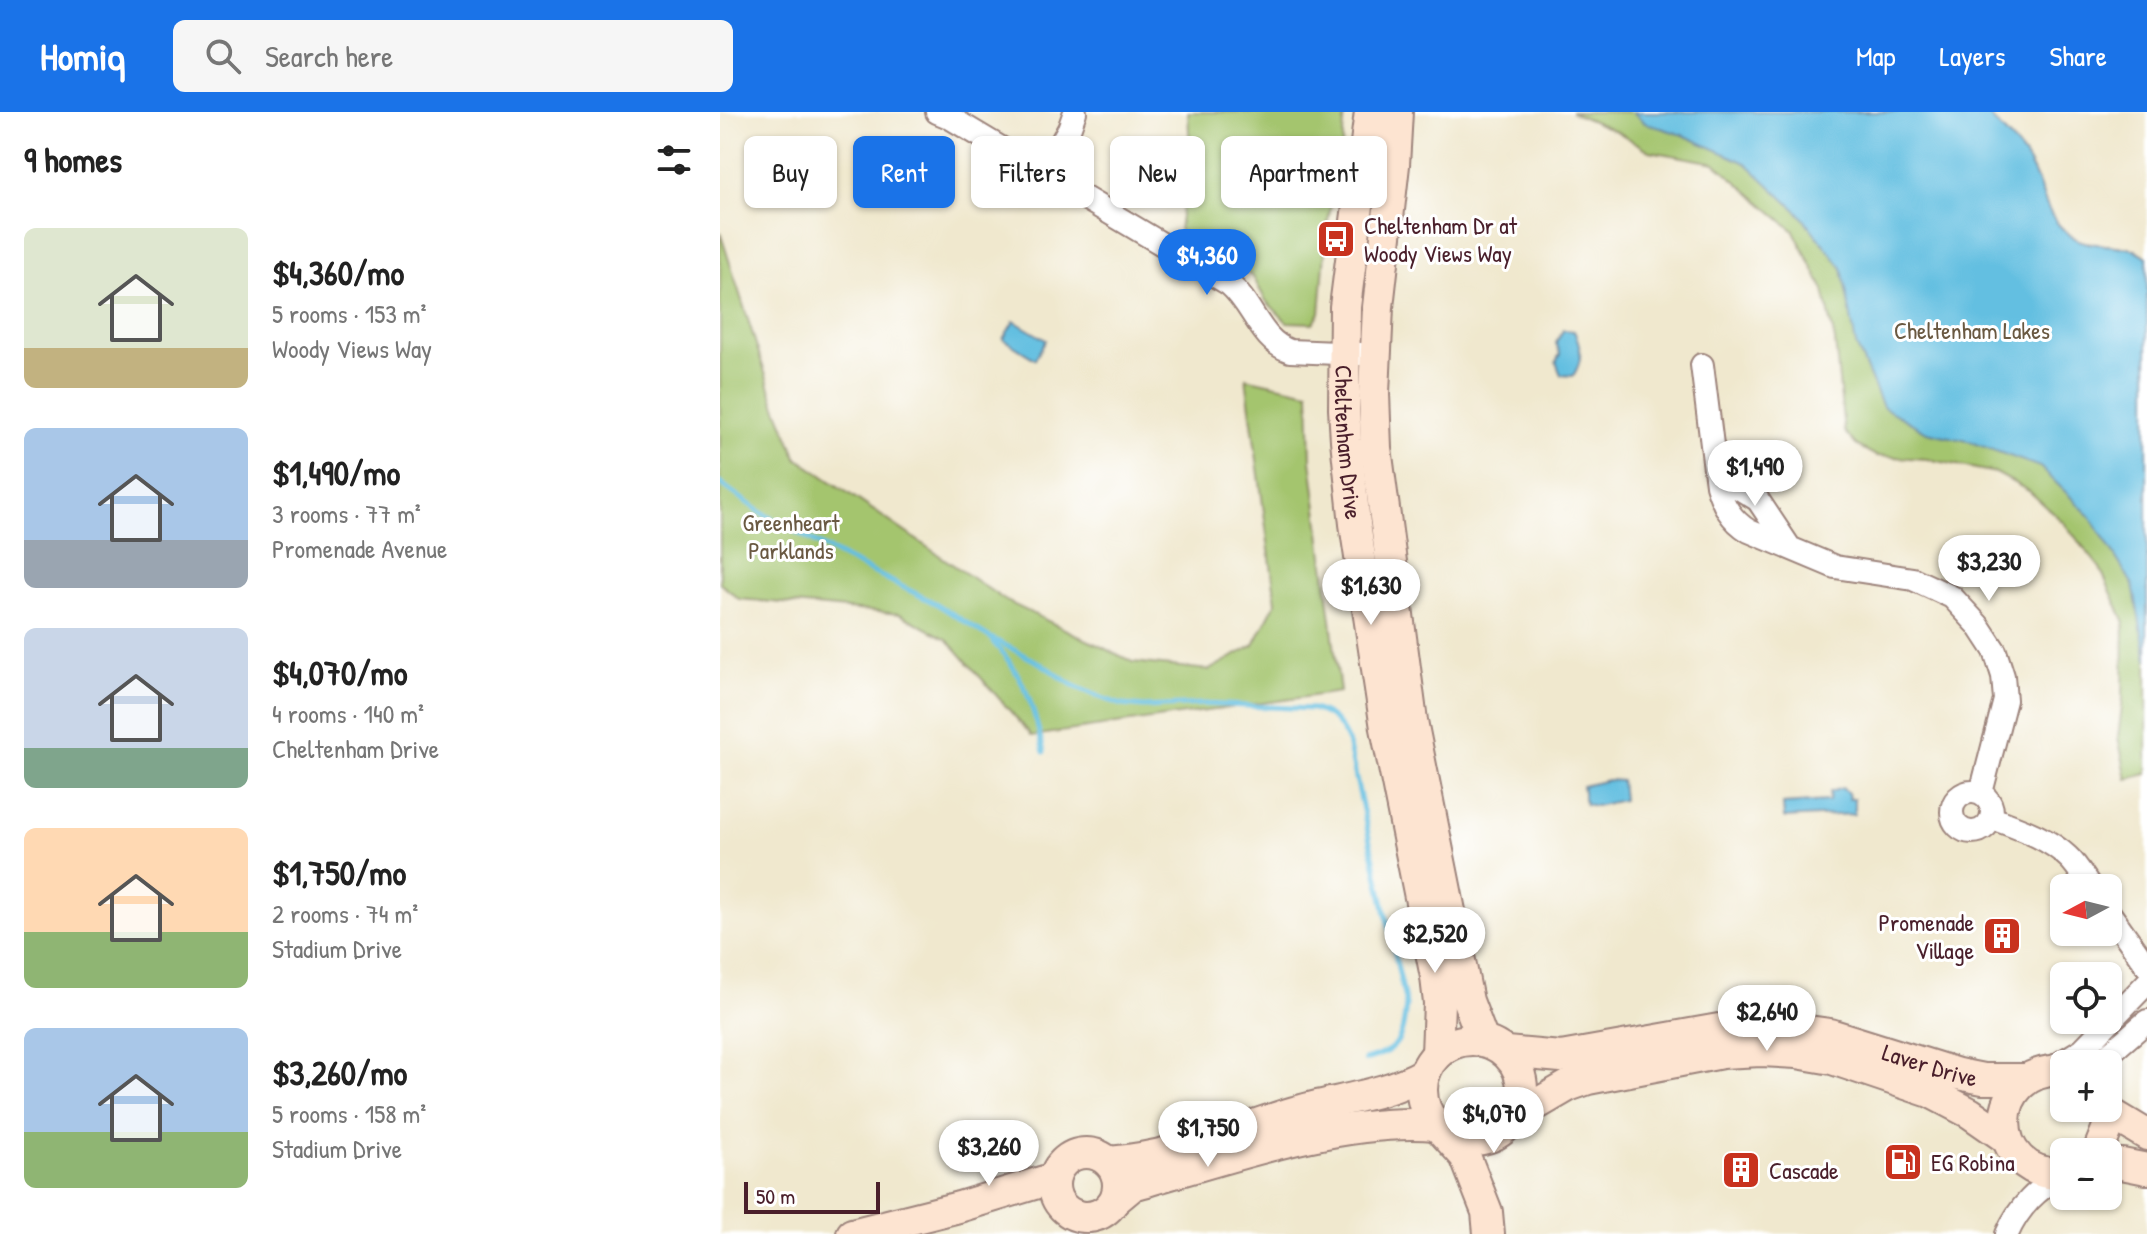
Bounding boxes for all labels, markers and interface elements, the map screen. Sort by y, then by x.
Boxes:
search box [173,20,733,92]
text: Homiq [40,30,125,82]
icon: search [201,34,245,78]
text: Search here [265,36,393,76]
text: Map [1856,37,1896,75]
text: Layers [1940,37,2005,75]
text: Share [2049,37,2107,75]
chip: Buy [744,136,837,208]
chip: Rent [853,136,955,208]
chip: Filters [971,136,1094,208]
chip: New [1110,136,1205,208]
chip: Apartment [1221,136,1387,208]
text: 9 homes [24,137,122,183]
icon: filters [652,138,696,182]
place label: Cheltenham Dr at Woody Views Way [1364,209,1518,269]
bus stop icon: Cheltenham Dr at Woody Views Way [1315,218,1357,260]
pin: $4,360 [1142,229,1272,297]
text: $4,360 [1176,237,1238,272]
text: $4,360/mo [272,250,404,296]
icon: home [88,260,184,356]
text: 5 rooms · 153 m² [272,296,427,331]
park label: Cheltenham Lakes [1894,314,2050,346]
text: Woody Views Way [272,331,432,366]
street label: Cheltenham Drive [1328,365,1370,521]
pin: $1,490 [1690,440,1820,508]
text: $1,490 [1726,448,1784,483]
text: $1,490/mo [272,450,400,496]
icon: home [88,460,184,556]
text: 3 rooms · 77 m² [272,496,421,531]
park label: Greenheart Parklands [742,506,840,566]
text: Promenade Avenue [272,531,447,566]
pin: $3,230 [1924,535,2054,603]
text: $3,230 [1956,543,2022,578]
pin: $1,630 [1306,559,1436,627]
text: $1,630 [1340,567,1402,602]
text: $4,070/mo [272,650,407,696]
icon: home [88,660,184,756]
text: 4 rooms · 140 m² [272,696,424,731]
text: Cheltenham Drive [272,731,439,766]
text: $1,750/mo [272,850,406,896]
icon: home [88,860,184,956]
north arrow [2050,874,2122,946]
map controls [2050,874,2122,1210]
text: 2 rooms · 74 m² [272,896,418,931]
place label: Promenade Village [1879,906,1974,966]
pin: $2,520 [1370,907,1500,975]
text: $2,520 [1402,915,1468,950]
building icon: Promenade Village [1981,915,2023,957]
text: Stadium Drive [272,931,402,966]
button: locate [2050,962,2122,1034]
pin: $2,640 [1702,985,1832,1053]
text: $2,640 [1736,993,1798,1028]
street label: Laver Drive [1879,1035,1981,1094]
text: $3,260/mo [272,1050,407,1096]
button: + [2050,1050,2122,1122]
icon: home [88,1060,184,1156]
pin: $4,070 [1429,1087,1559,1155]
text: $4,070 [1462,1095,1526,1130]
text: 5 rooms · 158 m² [272,1096,426,1131]
pin: $1,750 [1143,1101,1273,1169]
text: $1,750 [1176,1109,1240,1144]
pin: $3,260 [924,1120,1054,1188]
text: $3,260 [957,1128,1021,1163]
text: Stadium Drive [272,1131,402,1166]
button: − [2050,1138,2122,1210]
fuel station icon: EG Robina [1882,1141,1924,1183]
place label: EG Robina [1931,1146,2015,1178]
building icon: Cascade [1720,1149,1762,1191]
place label: Cascade [1769,1154,1839,1186]
scale bar [744,1178,880,1214]
text: 50 m [756,1181,795,1211]

